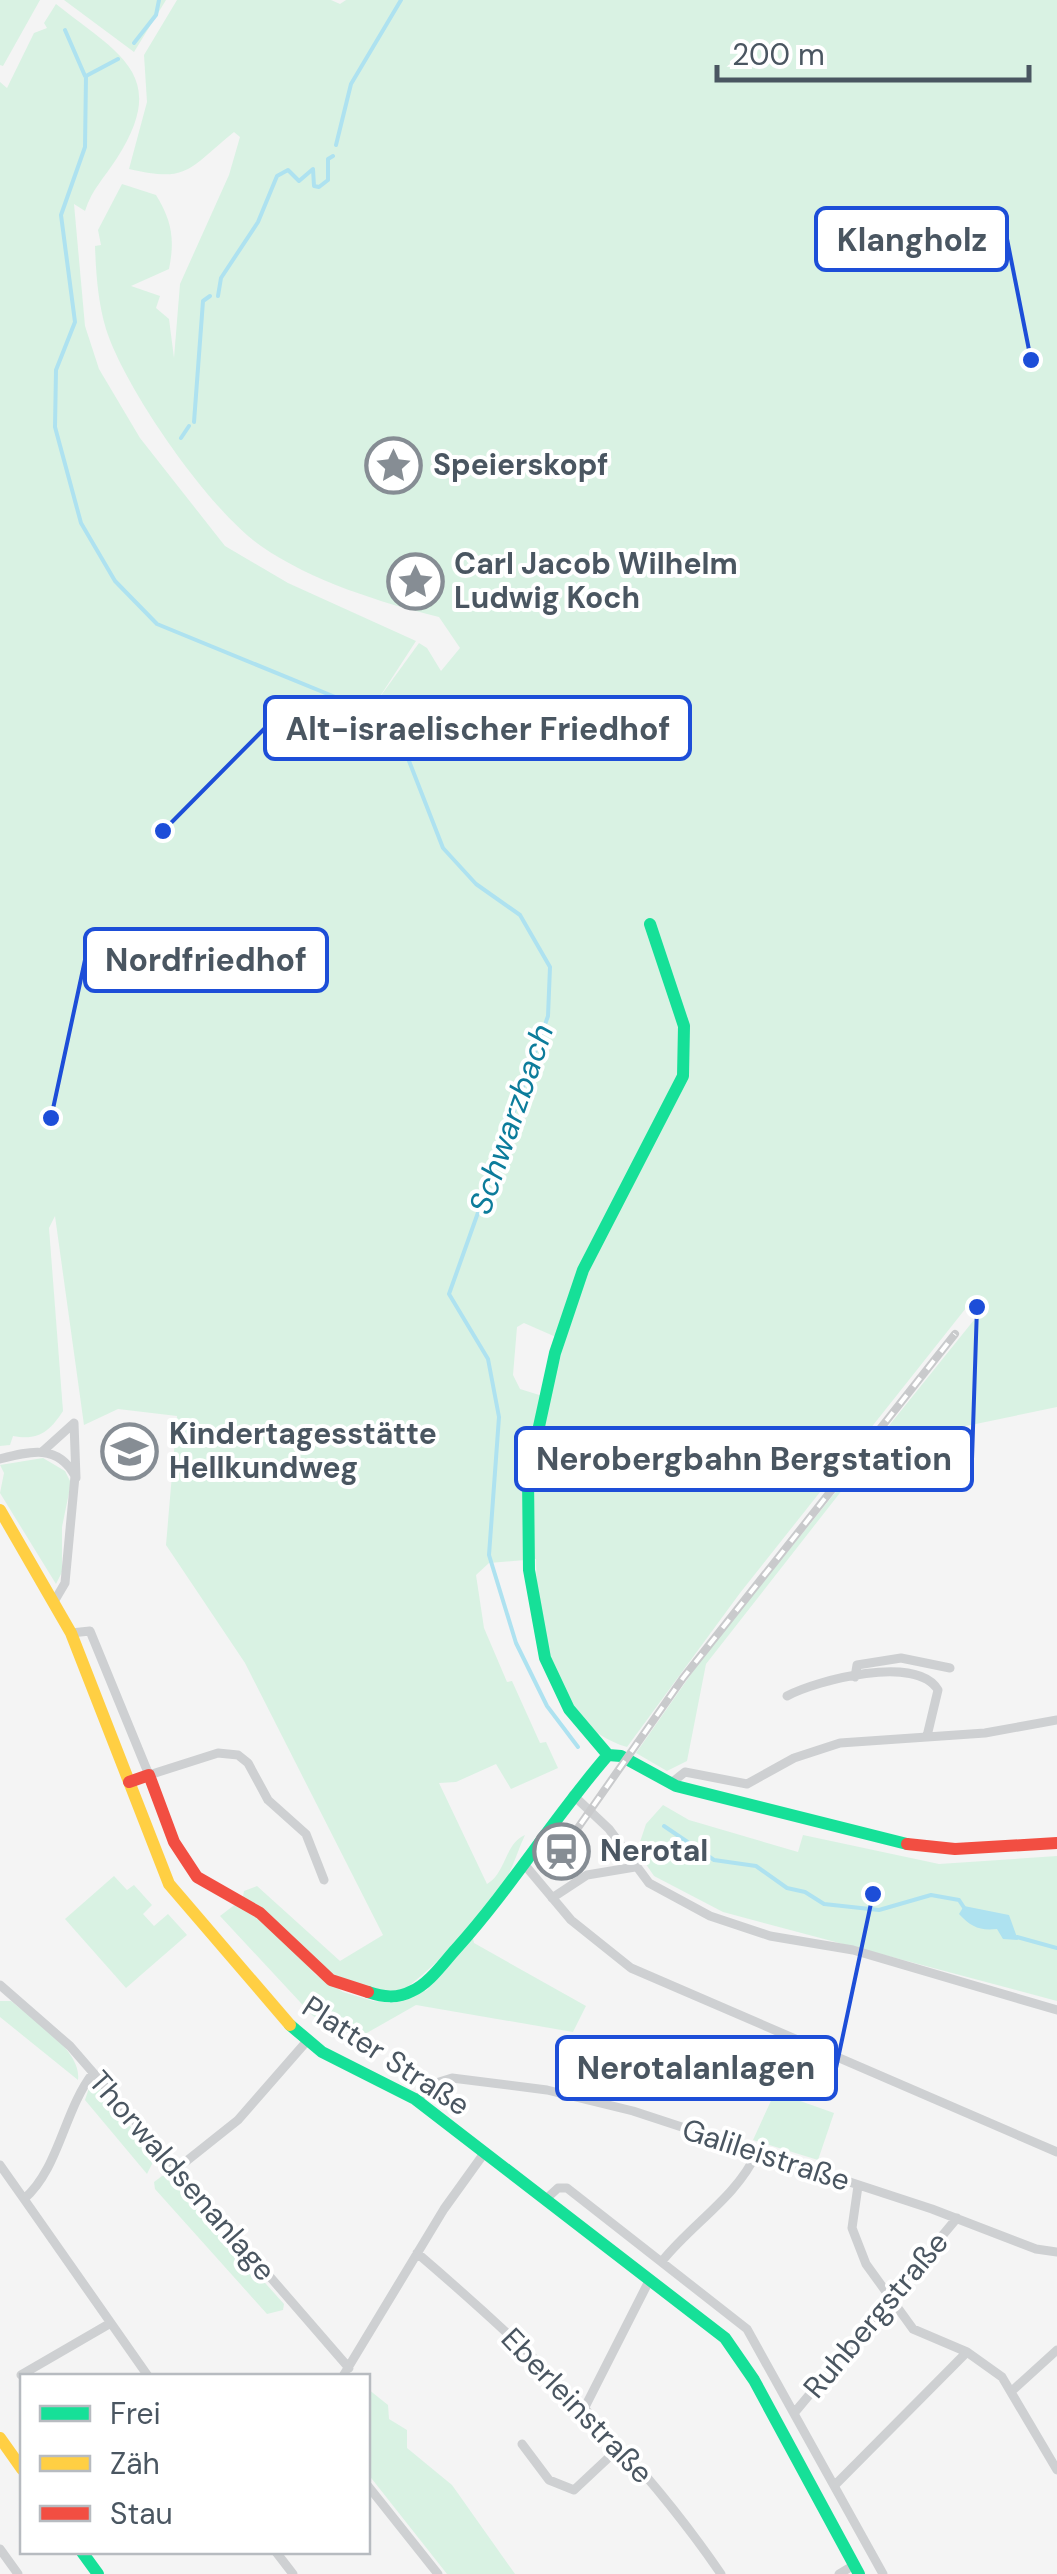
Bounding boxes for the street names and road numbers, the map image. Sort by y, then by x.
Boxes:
street label: Platter Straße [295,1987,478,2124]
street label: Thorwaldsenanlage [80,2062,284,2289]
street label: Galileistraße [677,2109,855,2200]
street label: Ruhbergstraße [795,2223,957,2406]
street label: Eberleinstraße [493,2319,662,2492]

